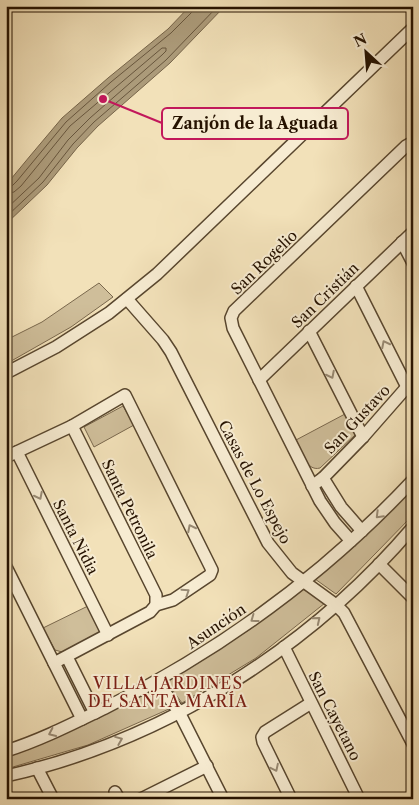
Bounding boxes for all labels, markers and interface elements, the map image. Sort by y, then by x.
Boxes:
north arrow [342,28,392,78]
text: N [351,30,370,51]
callout: Zanjón de la Aguada [162,108,348,139]
text: Zanjón de la Aguada [172,113,339,133]
street label: San Rogelio [227,226,301,298]
street label: San Cristián [287,258,363,332]
one-way arrow [381,340,391,349]
one-way arrow [325,370,335,379]
street label: San Gustavo [320,380,394,458]
street label: Casas de Lo Espejo [214,417,296,547]
street label: Santa Petronila [98,456,162,562]
one-way arrow [32,491,43,500]
street label: Santa Nidia [49,496,103,578]
one-way arrow [375,509,384,518]
one-way arrow [187,525,197,534]
one-way arrow [180,588,189,598]
street label: Asunción [182,599,250,653]
one-way arrow [250,613,260,622]
one-way arrow [312,617,321,626]
street label: San Cayetano [304,668,366,764]
district label: VILLA JARDINES DE SANTA MARÍA [88,673,248,711]
one-way arrow [48,727,57,737]
one-way arrow [114,735,123,746]
one-way arrow [269,763,279,772]

